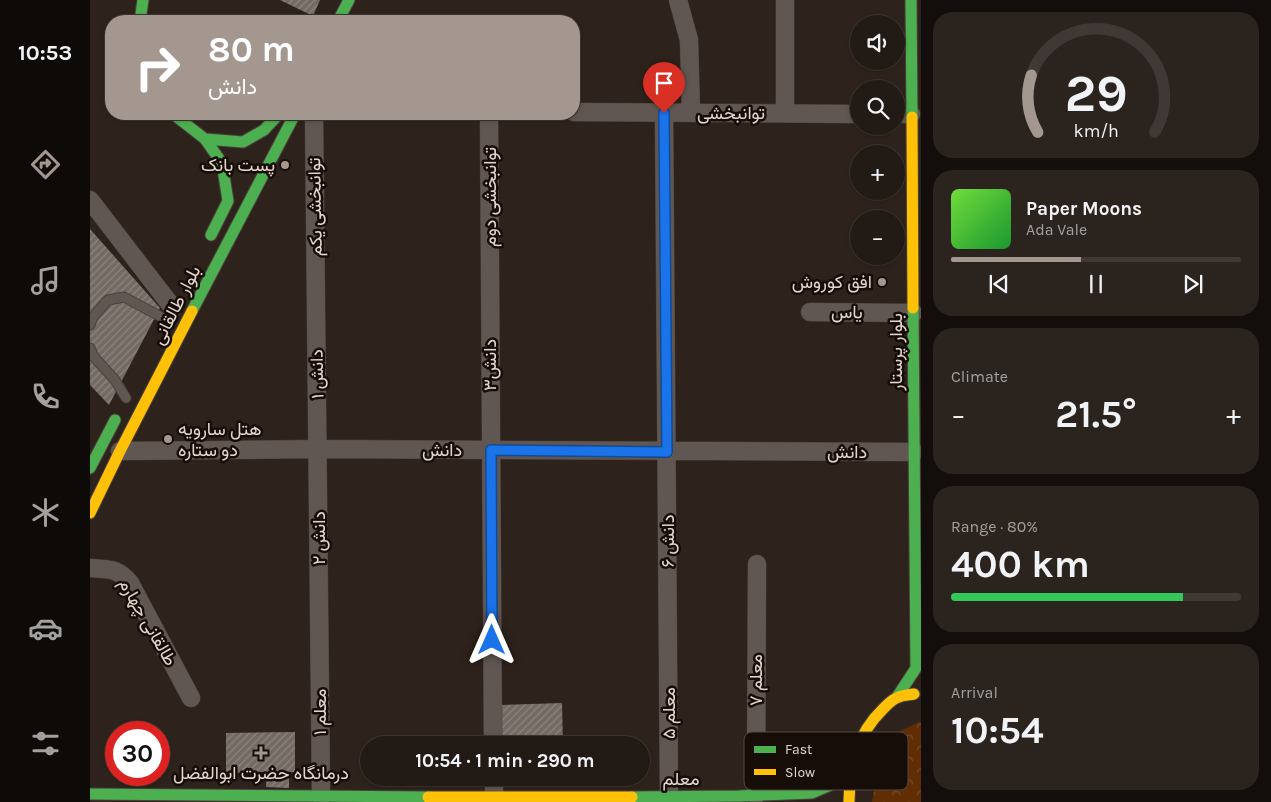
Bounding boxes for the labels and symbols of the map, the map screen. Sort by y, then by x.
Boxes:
pin [643,62,685,113]
street label: توانبخشی [697,102,765,124]
street label: توانبخشی دوم [479,147,502,247]
place label: پست بانک [201,154,275,177]
street label: توانبخشی یکم [303,157,328,257]
marker: پست بانک [279,159,291,171]
street label: بلوار طالقانی [147,262,205,348]
place label: افق کوروش [792,271,872,293]
marker: افق کوروش [876,276,888,288]
street label: یاس [831,301,863,323]
street label: بلوار پرستار [885,313,908,392]
street label: دانش٣ [479,339,501,391]
street label: دانش ١ [306,349,328,399]
place label: هتل سارویه دو ستاره [178,418,261,461]
marker: هتل سارویه دو ستاره [162,433,174,445]
street label: دانش [422,439,462,461]
street label: دانش [827,441,867,463]
street label: دانش ٢ [308,511,330,565]
street label: دانش ۶ [657,514,679,568]
street label: طالقانی چهارم [113,574,182,670]
position arrow [465,613,517,665]
street label: معلم ٧ [745,654,768,706]
street label: معلم ۵ [658,687,681,739]
street label: معلم ١ [309,689,332,735]
speed limit sign: 30 [105,721,170,786]
legend [744,732,908,790]
text: Fast [785,741,812,758]
marker: درمانگاه حضرت ابوالفضل [254,746,268,760]
place label: درمانگاه حضرت ابوالفضل [173,762,349,784]
text: Slow [785,764,815,781]
street label: معلم [662,768,700,791]

